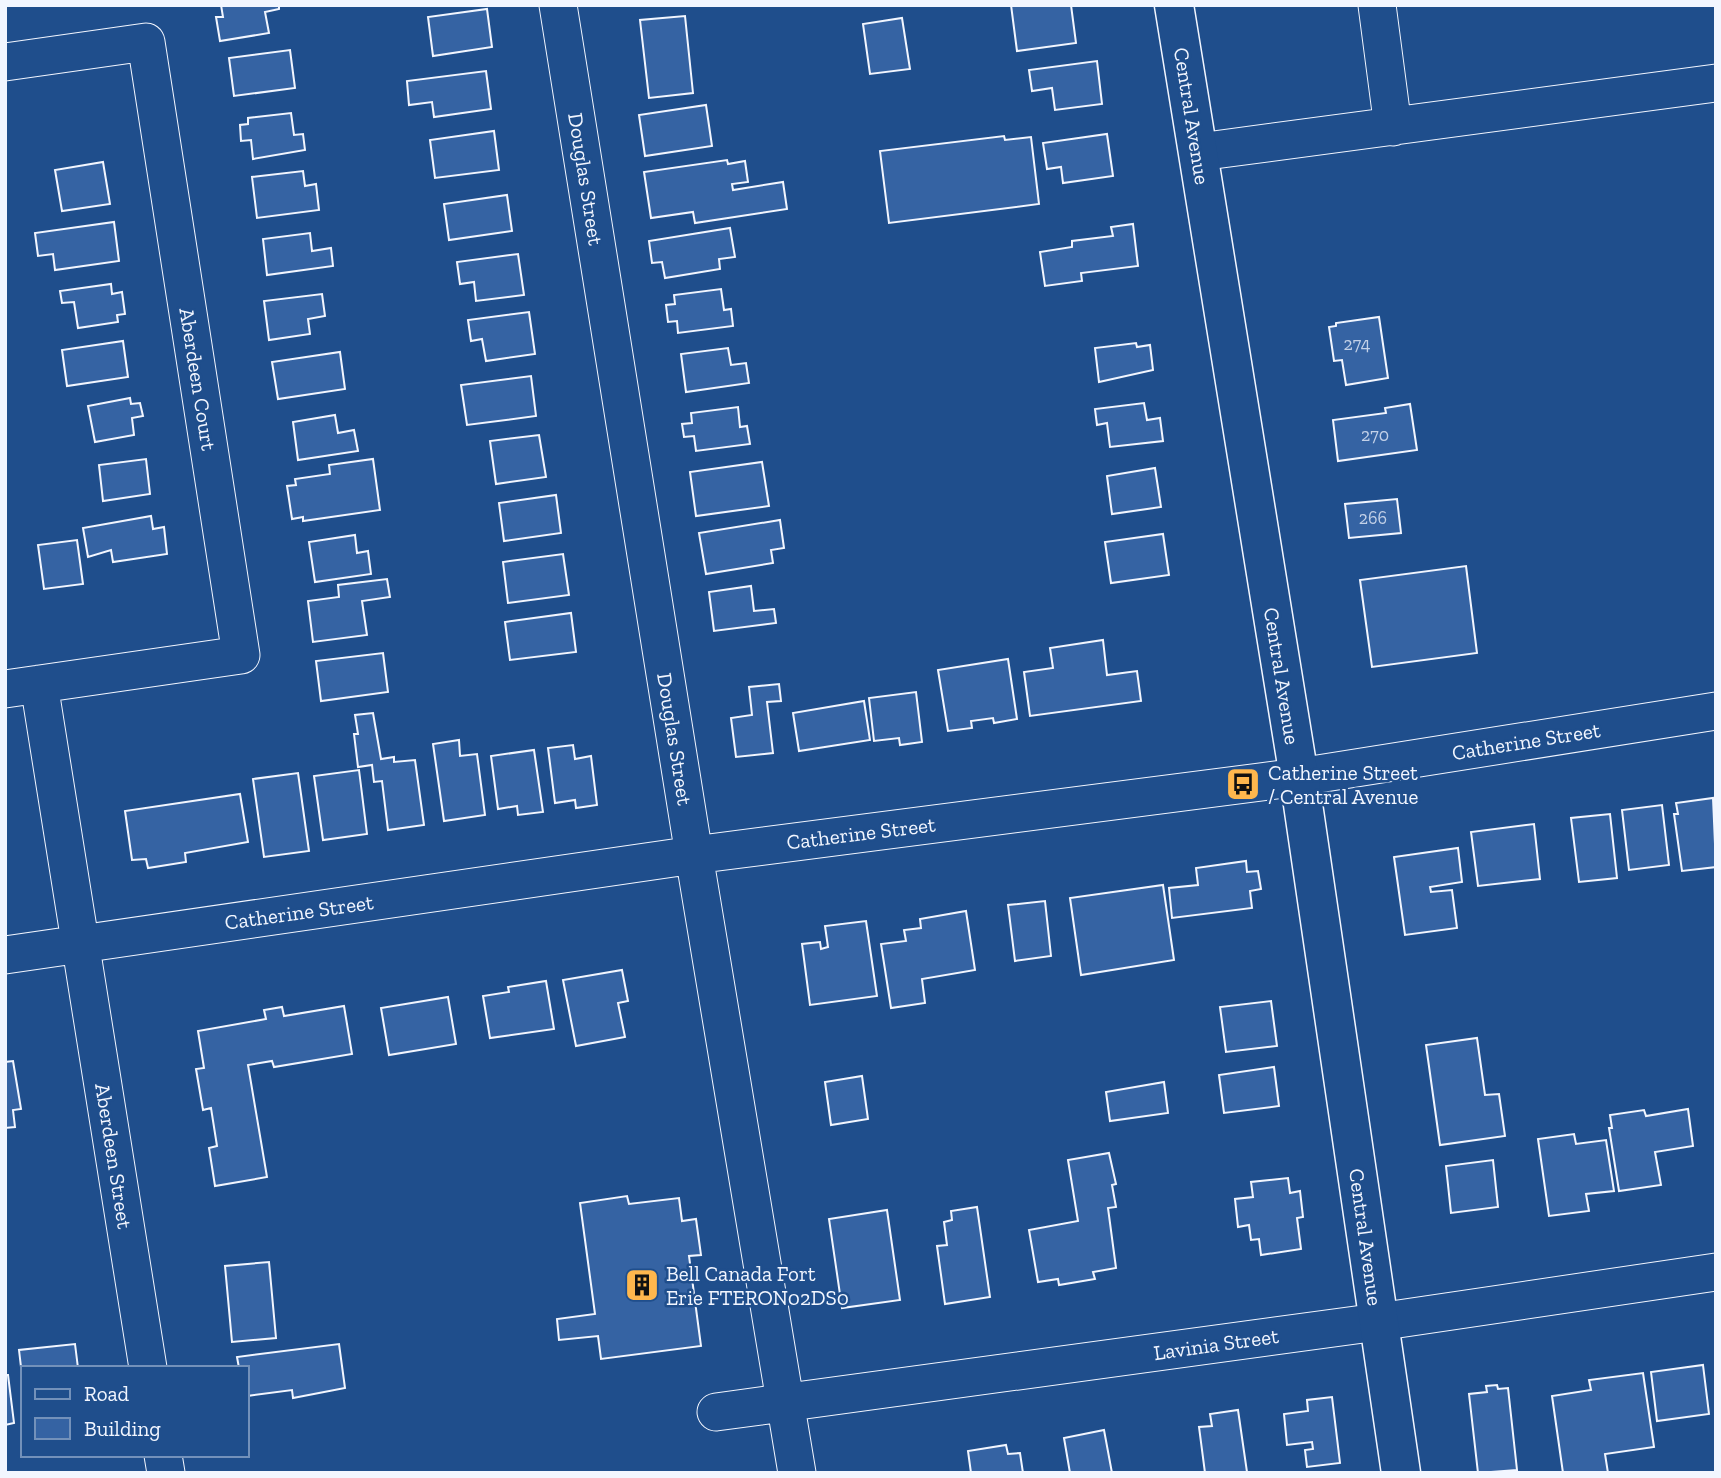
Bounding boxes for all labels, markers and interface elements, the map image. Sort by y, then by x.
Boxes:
street label: Central Avenue [1169,46,1215,186]
street label: Douglas Street [563,111,609,247]
street label: Aberdeen Court [174,306,222,452]
house number: 274 [1343,333,1371,355]
house number: 270 [1361,424,1389,446]
house number: 266 [1359,507,1387,529]
street label: Central Avenue [1259,606,1305,746]
street label: Douglas Street [652,671,698,807]
street label: Catherine Street [1450,717,1602,765]
place label: Catherine Street / Central Avenue [1268,760,1418,809]
bus stop icon: Catherine Street / Central Avenue [1224,765,1262,803]
street label: Catherine Street [785,811,937,855]
street label: Catherine Street [223,889,375,935]
street label: Aberdeen Street [90,1081,138,1231]
street label: Central Avenue [1344,1167,1388,1307]
place label: Bell Canada Fort Erie FTERON02DS0 [666,1261,849,1310]
building icon: Bell Canada Fort Erie FTERON02DS0 [623,1266,661,1304]
street label: Lavinia Street [1152,1323,1280,1365]
legend [21,1366,248,1457]
text: Road [84,1381,130,1406]
text: Building [84,1416,161,1441]

